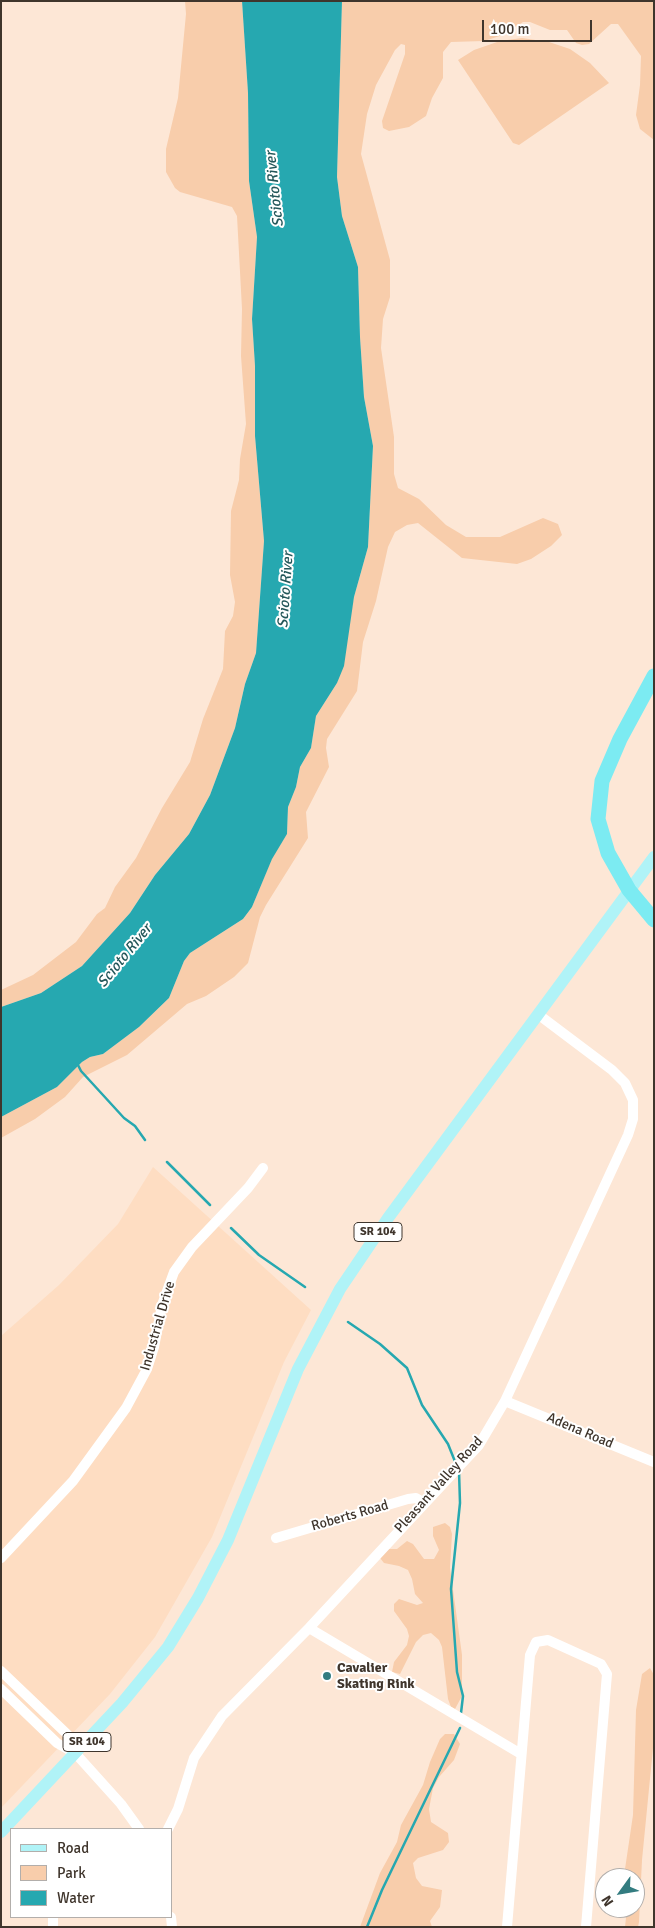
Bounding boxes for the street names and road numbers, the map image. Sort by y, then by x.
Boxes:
road number: SR 104 [354,1222,402,1242]
street label: Industrial Drive [137,1279,179,1373]
street label: Adena Road [544,1409,616,1453]
street label: Pleasant Valley Road [391,1433,487,1537]
street label: Roberts Road [310,1497,390,1535]
road number: SR 104 [63,1732,111,1751]

